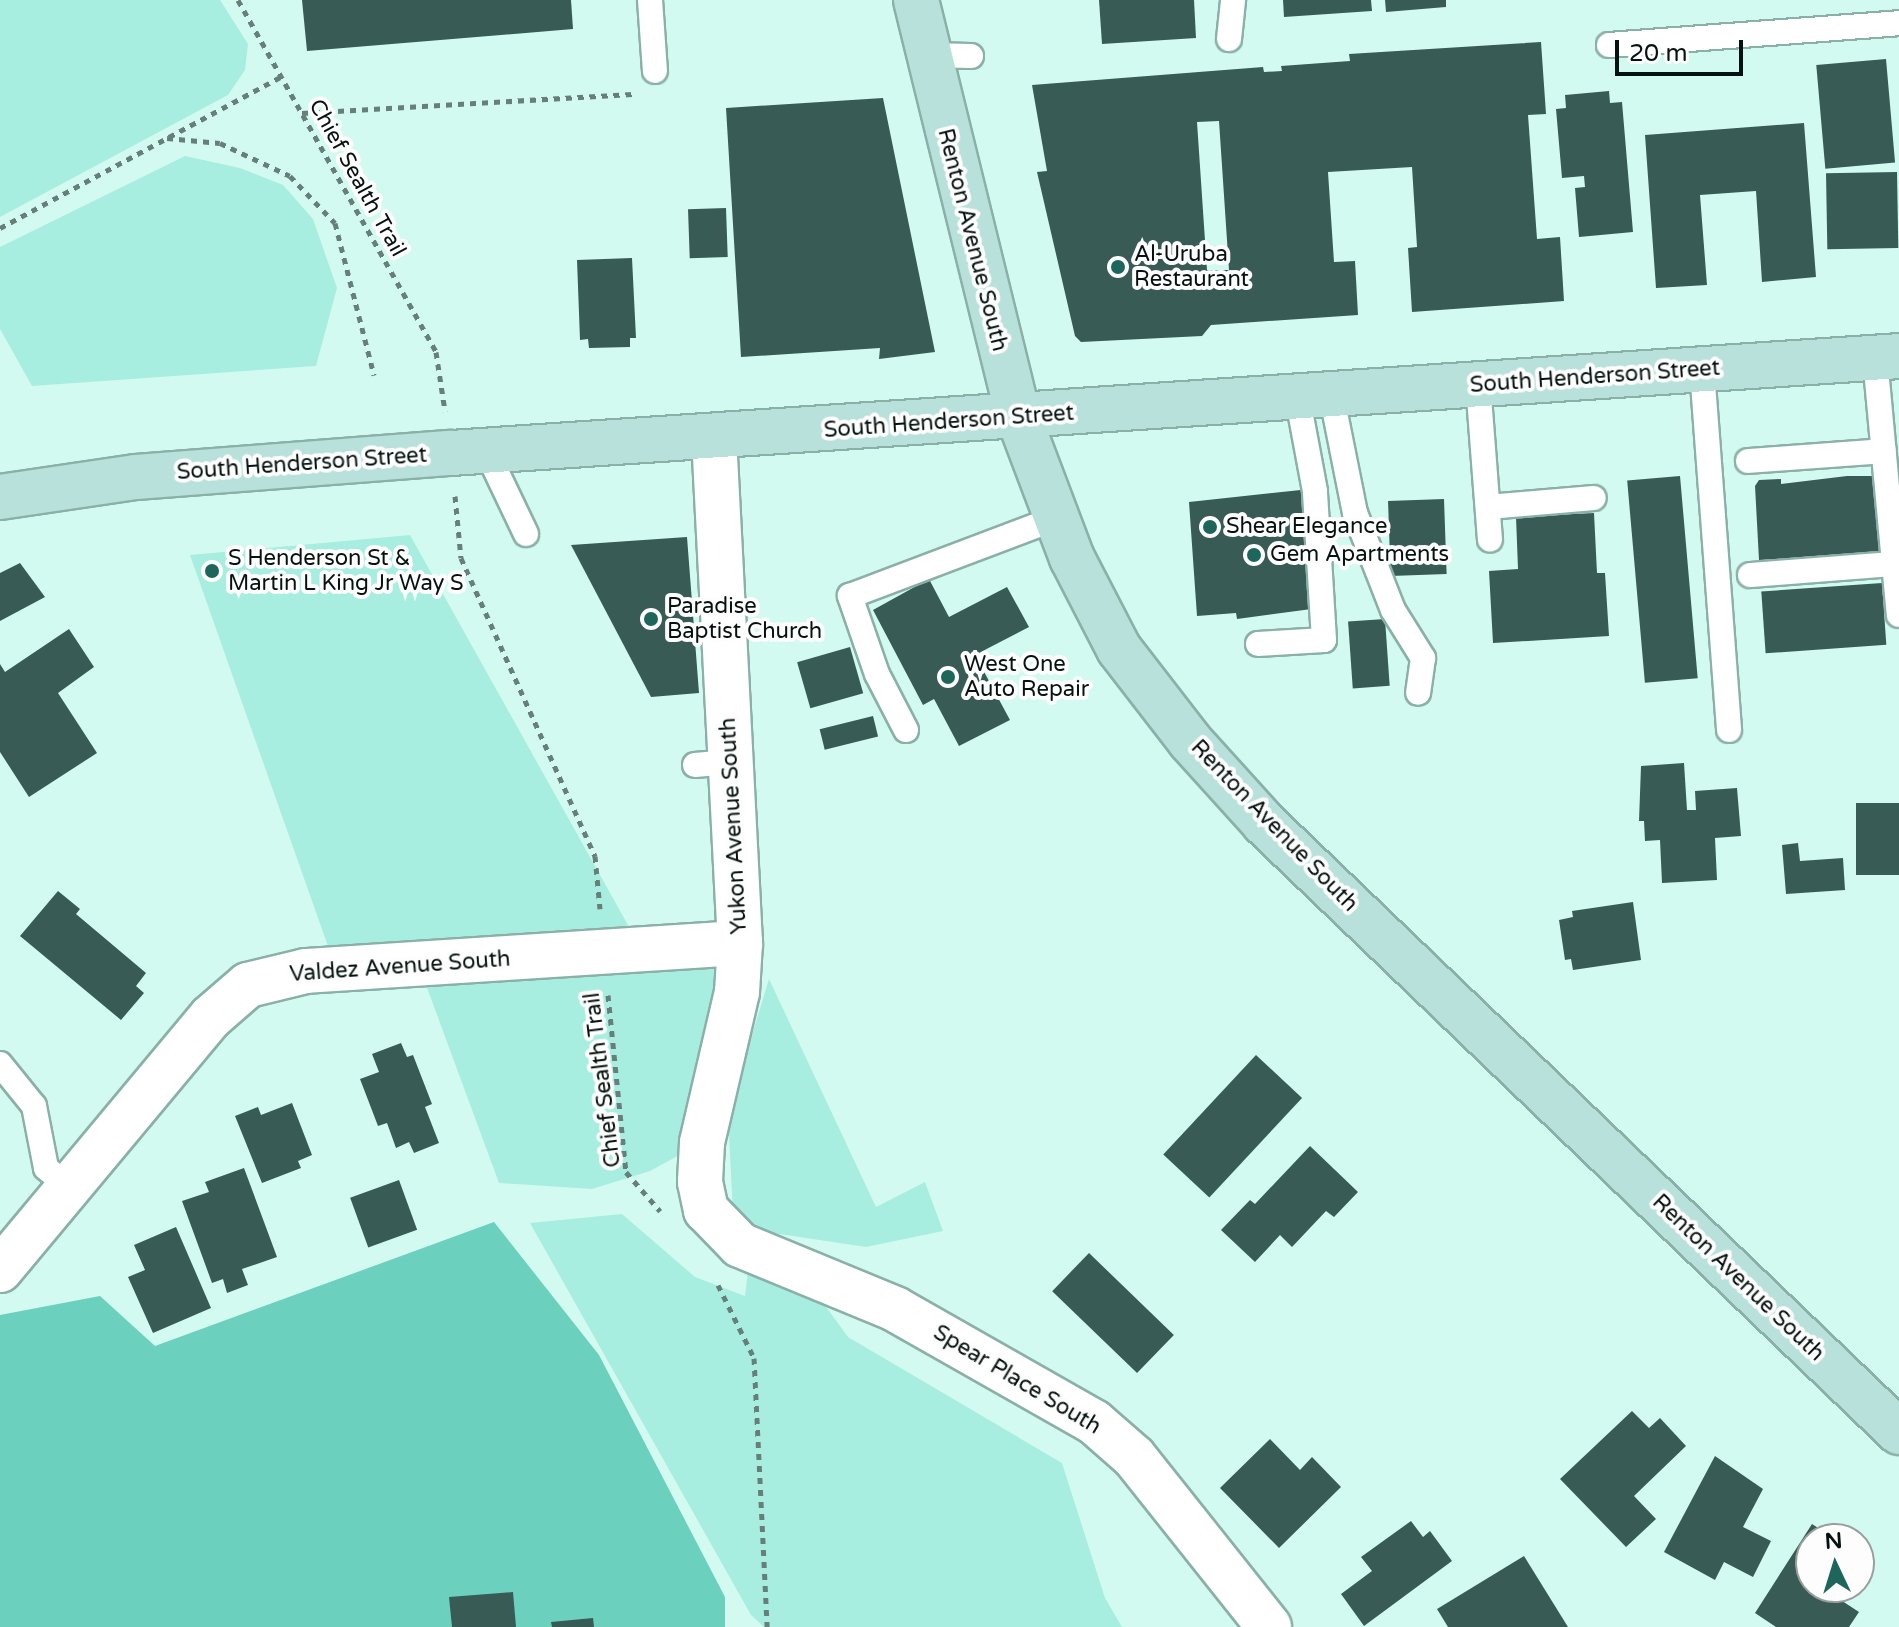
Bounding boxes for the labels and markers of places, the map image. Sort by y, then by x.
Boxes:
place label: Al-Uruba Restaurant [1134,241,1249,292]
marker: Al-Uruba Restaurant [1109,258,1127,276]
place label: Shear Elegance [1226,514,1387,540]
marker: Shear Elegance [1201,518,1219,536]
place label: Gem Apartments [1270,542,1449,568]
place label: S Henderson St & Martin L King Jr Way S [228,545,464,596]
marker: Gem Apartments [1245,546,1263,564]
marker: S Henderson St & Martin L King Jr Way S [203,562,221,580]
place label: Paradise Baptist Church [667,593,822,644]
marker: Paradise Baptist Church [642,610,660,628]
place label: West One Auto Repair [964,651,1089,702]
marker: West One Auto Repair [939,668,957,686]

